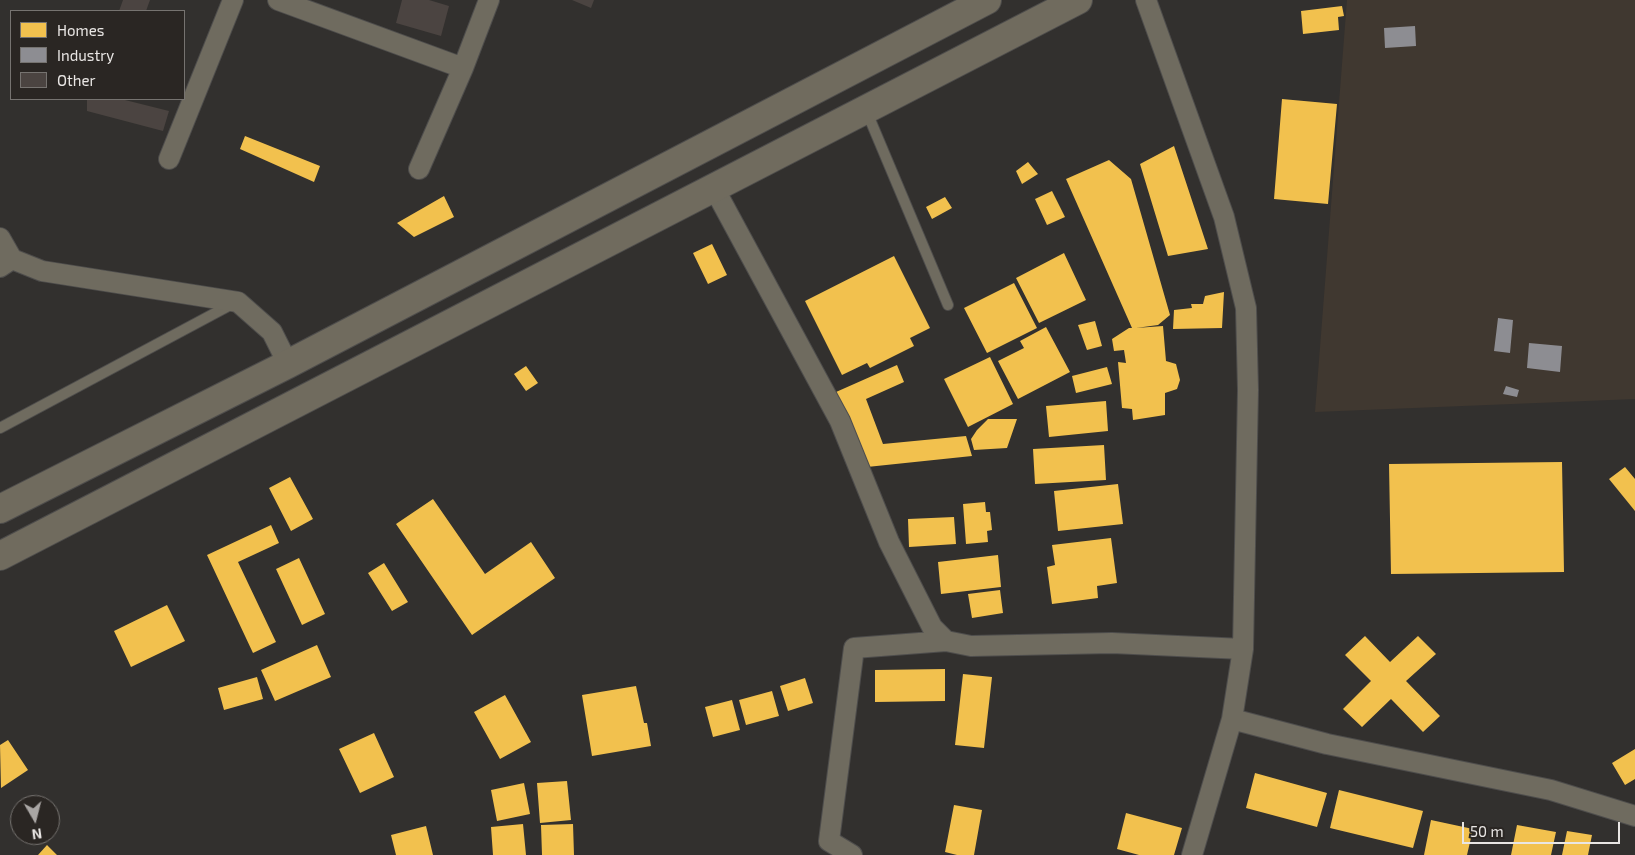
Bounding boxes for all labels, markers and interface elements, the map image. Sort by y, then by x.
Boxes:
legend [10,10,185,100]
text: Homes [57,21,104,39]
text: Industry [57,46,114,64]
text: Other [57,71,96,89]
north arrow [10,795,60,845]
scale bar [1465,812,1622,844]
text: 50 m [1470,822,1504,840]
text: N [31,825,43,843]

